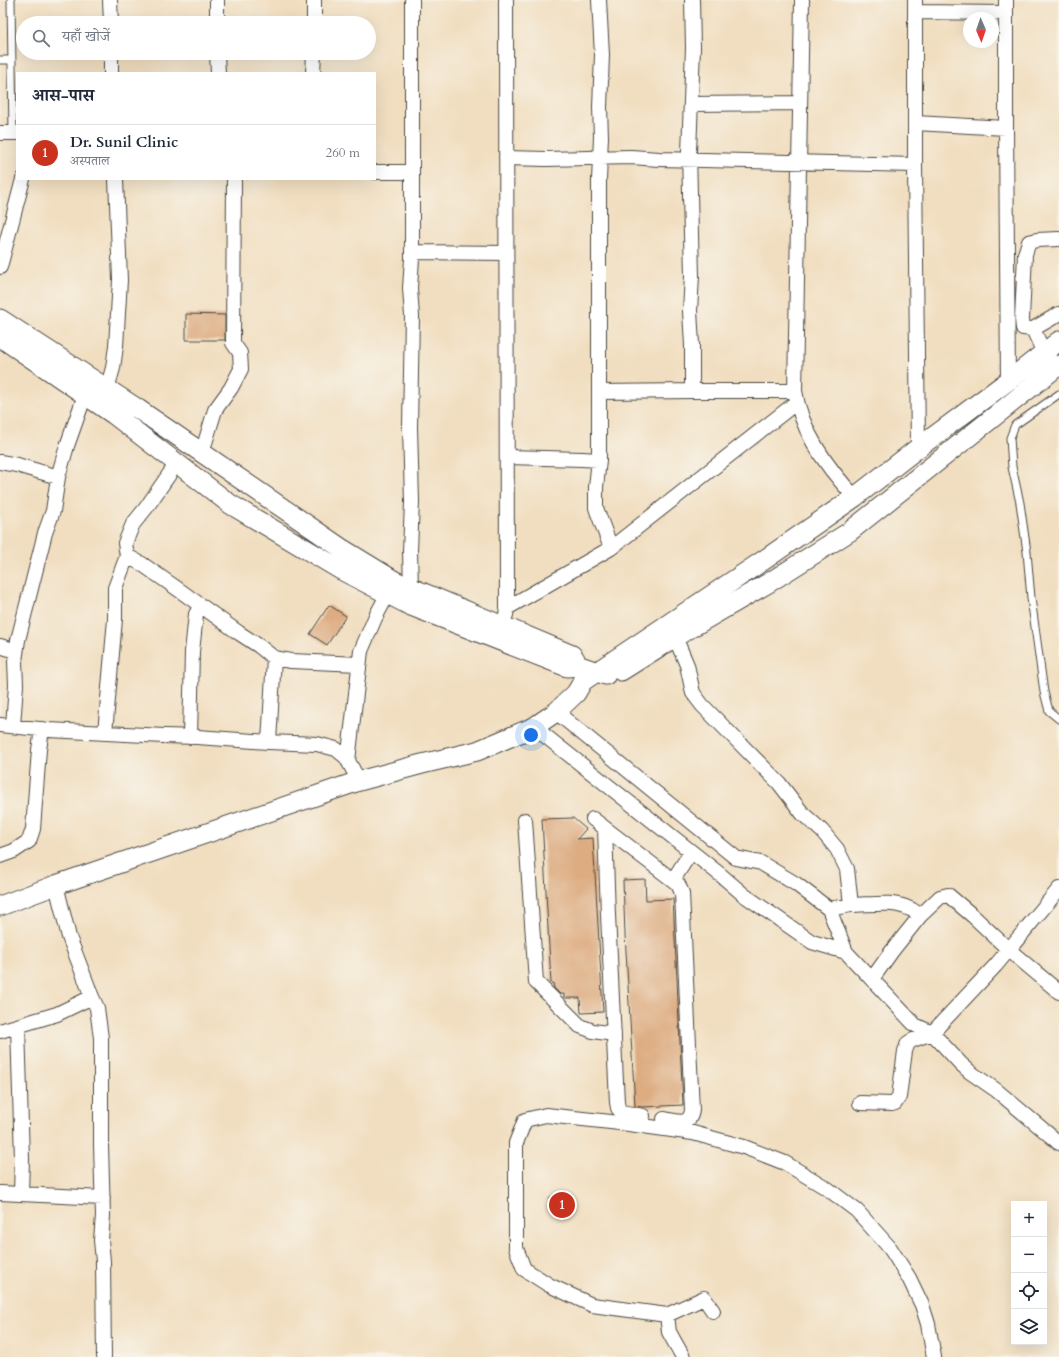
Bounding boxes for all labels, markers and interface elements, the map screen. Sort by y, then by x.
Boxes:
north arrow [963,12,999,48]
search box [16,16,376,60]
text: यहाँ खोजें [62,26,110,46]
icon: search [30,27,52,49]
text: आस-पास [32,84,94,107]
text: Dr. Sunil Clinic [70,132,178,152]
text: 1 [42,144,48,162]
text: 260 m [326,144,360,162]
text: अस्पताल [70,152,110,170]
your location [521,725,541,745]
pin: 1 [549,1190,575,1220]
map controls [1011,1201,1047,1345]
button: + [1011,1201,1047,1237]
button: − [1011,1237,1047,1273]
button: locate [1011,1273,1047,1309]
button: layers [1011,1309,1047,1345]

